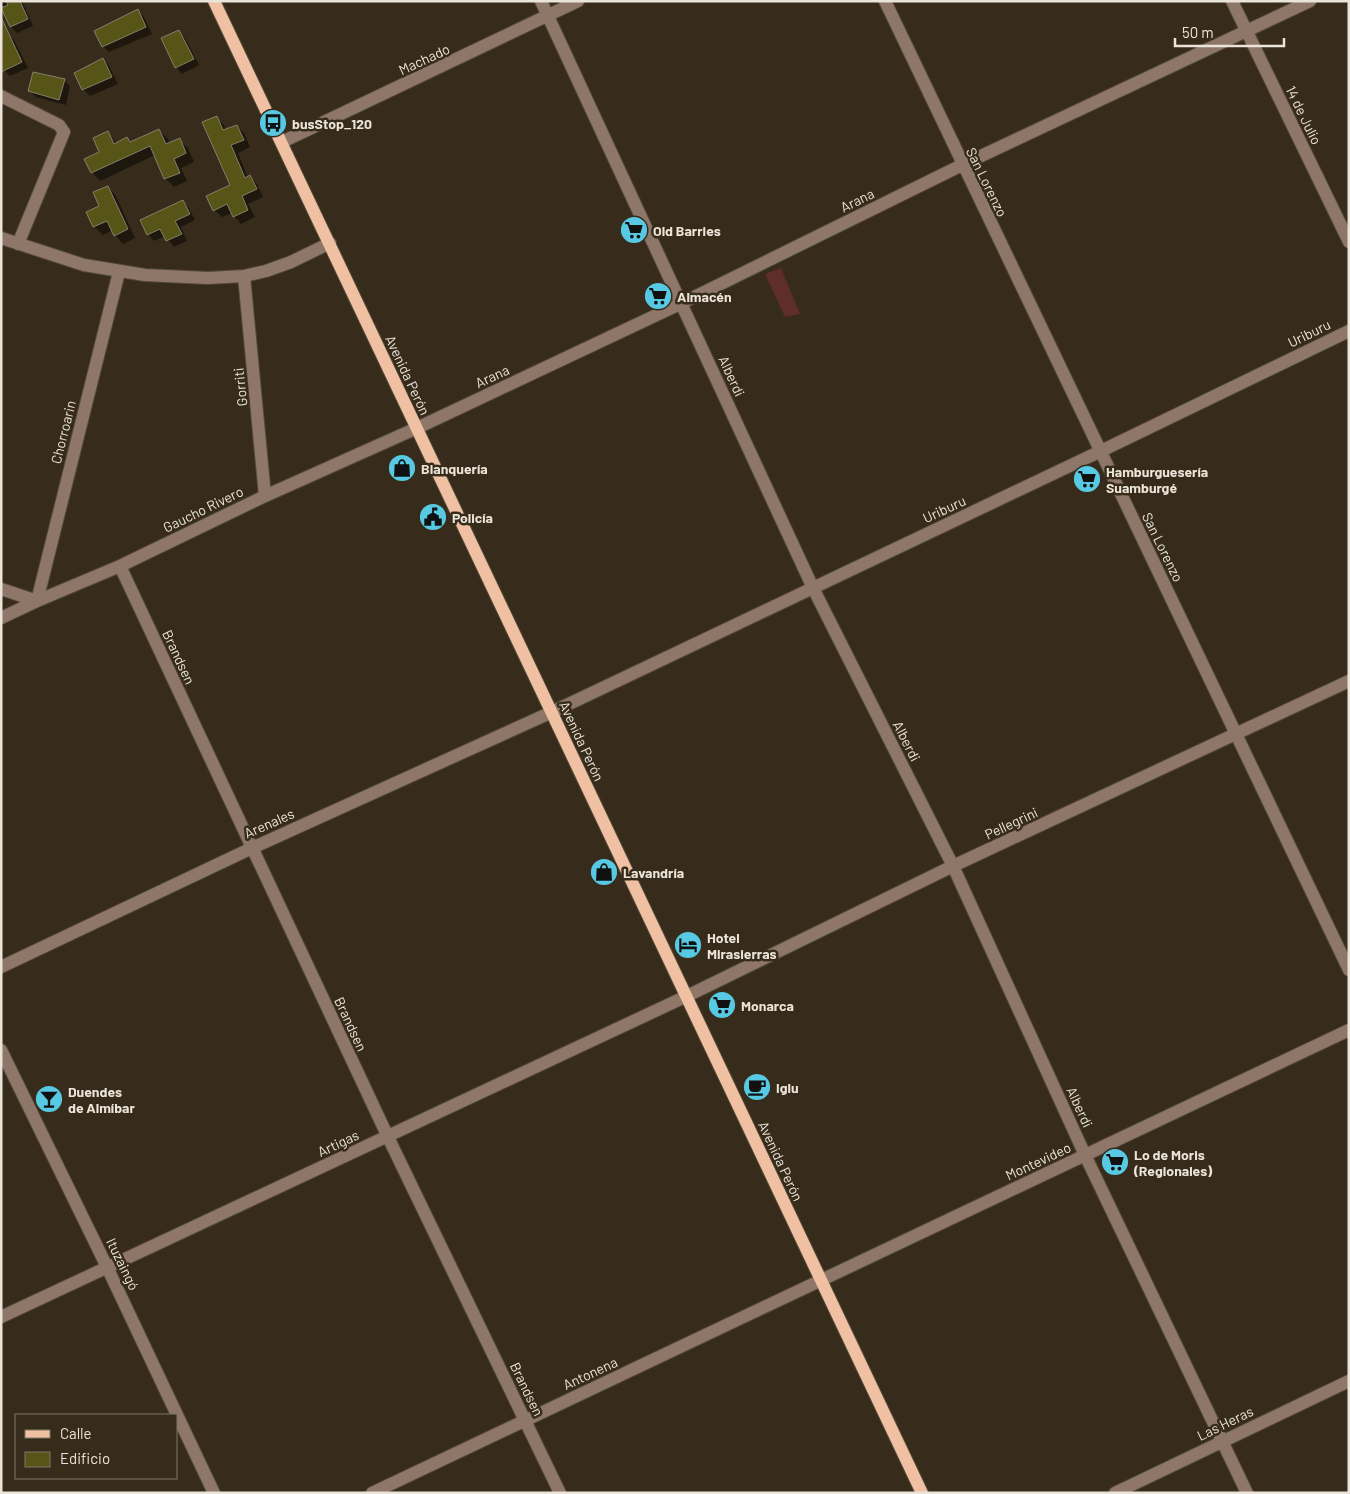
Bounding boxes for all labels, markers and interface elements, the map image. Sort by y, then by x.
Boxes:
scale bar [1175,15,1284,47]
text: 50 m [1182,23,1214,41]
street label: Machado [396,40,452,78]
street label: 14 de Julio [1282,83,1326,147]
bus stop icon: busStop_120 [258,108,288,138]
place label: busStop_120 [292,115,372,132]
street label: San Lorenzo [963,145,1011,219]
street label: Arana [837,185,877,215]
supermarket icon: Old Barries [619,215,649,245]
place label: Old Barries [653,222,721,239]
supermarket icon: Almacén [643,281,673,311]
place label: Almacén [677,288,732,305]
street label: Uriburu [1285,315,1333,351]
street label: Avenida Perón [382,332,434,418]
street label: Alberdi [715,353,749,399]
street label: Arana [472,361,512,391]
street label: Gorriti [230,367,250,407]
street label: Chorroarin [47,399,79,465]
shop icon: Bianquería [387,453,417,483]
place label: Bianquería [421,460,488,477]
place label: Hamburguesería Suamburgé [1106,463,1208,496]
supermarket icon: Hamburguesería Suamburgé [1072,464,1102,494]
street label: Gaucho Rivero [160,482,246,536]
street label: Uriburu [920,492,968,526]
public building icon: Policía [418,502,448,532]
place label: Policía [452,509,493,526]
street label: San Lorenzo [1139,510,1187,584]
street label: Brandsen [159,627,199,687]
street label: Avenida Perón [556,698,608,784]
street label: Alberdi [890,718,924,764]
street label: Pellegrini [982,803,1040,843]
street label: Arenales [241,804,297,842]
shop icon: Lavandría [589,857,619,887]
place label: Lavandría [623,864,684,881]
place label: Hotel Mirasierras [707,929,777,962]
hotel icon: Hotel Mirasierras [673,930,703,960]
supermarket icon: Monarca [707,990,737,1020]
street label: Brandsen [331,994,371,1054]
place label: Monarca [741,997,794,1014]
cafe icon: Iglu [742,1072,772,1102]
place label: Iglu [776,1079,799,1096]
place label: Duendes de Almíbar [68,1083,136,1116]
bar icon: Duendes de Almíbar [34,1084,64,1114]
street label: Alberdi [1063,1084,1097,1130]
street label: Avenida Perón [755,1118,807,1204]
street label: Artigas [315,1126,362,1160]
street label: Montevideo [1003,1138,1073,1184]
place label: Lo de Moris (Regionales) [1133,1146,1212,1179]
supermarket icon: Lo de Moris (Regionales) [1100,1147,1130,1177]
street label: Ituzaingó [103,1235,143,1293]
street label: Antonena [560,1353,620,1393]
street label: Brandsen [507,1359,547,1419]
street label: Las Heras [1194,1402,1256,1444]
legend [15,1414,178,1479]
text: Calle [60,1424,92,1442]
text: Edificio [60,1449,110,1467]

